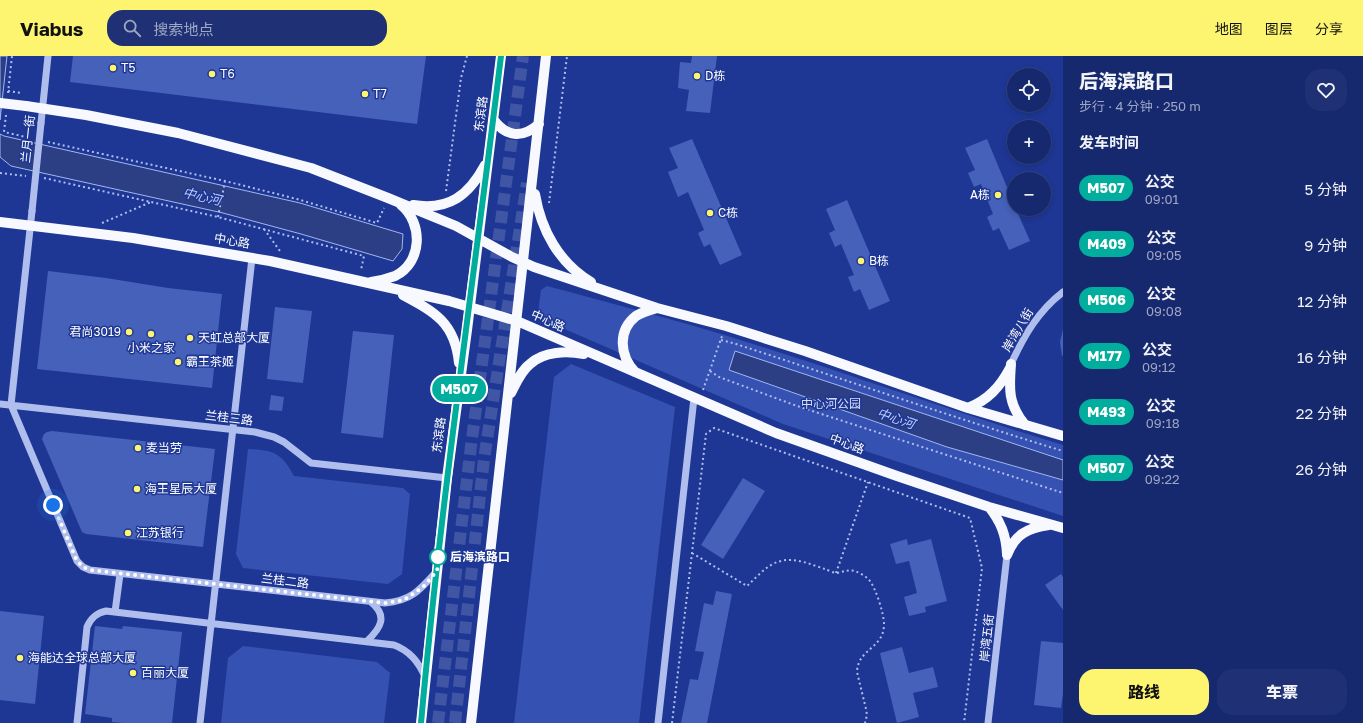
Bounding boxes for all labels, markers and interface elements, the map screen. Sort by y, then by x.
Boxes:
search box [107,10,387,46]
text: Viabus [20,17,83,40]
icon: search [121,17,143,39]
text: 搜索地点 [153,20,213,38]
text: 地图 [1215,20,1243,37]
text: 图层 [1265,20,1293,37]
text: 分享 [1315,20,1343,37]
place label: T5 [121,60,135,75]
marker: T5 [108,63,118,73]
place label: T6 [220,66,235,81]
place label: D栋 [705,68,725,83]
map controls [1007,68,1051,216]
button: locate [1007,68,1051,112]
marker: T6 [207,69,217,79]
text: 后海滨路口 [1079,69,1174,92]
button: heart [1305,69,1347,111]
marker: D栋 [692,71,702,81]
place label: T7 [373,86,387,101]
marker: T7 [360,89,370,99]
street label: 东滨路 [471,95,490,133]
text: 步行 · 4 分钟 · 250 m [1079,98,1201,114]
street label: 兰月一街 [18,114,37,164]
button: + [1007,120,1051,164]
text: 发车时间 [1079,133,1139,151]
button: − [1007,172,1051,216]
text: 公交 [1145,172,1175,190]
text: M507 [1087,179,1125,196]
text: 5 分钟 [1305,180,1347,198]
water label: 中心河 [181,184,226,209]
place label: A栋 [970,187,990,202]
marker: A栋 [993,190,1003,200]
text: 09:01 [1145,191,1179,207]
place label: C栋 [718,205,738,220]
marker: C栋 [705,208,715,218]
text: 公交 [1146,228,1176,246]
street label: 中心路 [213,230,251,251]
text: M409 [1087,235,1126,252]
text: 9 分钟 [1304,236,1347,254]
text: 09:05 [1146,247,1182,263]
place label: B栋 [869,253,889,268]
marker: B栋 [856,256,866,266]
text: 公交 [1146,284,1176,302]
text: M506 [1087,291,1126,308]
text: 12 分钟 [1297,292,1347,310]
text: 09:08 [1146,303,1182,319]
street label: 岸湾八街 [999,305,1036,354]
street label: 中心路 [529,306,568,335]
place label: 君尚3019 [69,324,121,339]
marker: 君尚3019 [124,327,134,337]
marker: 小米之家 [146,329,156,339]
place label: 天虹总部大厦 [198,330,270,345]
marker: 天虹总部大厦 [185,333,195,343]
place label: 小米之家 [127,340,175,355]
text: 公交 [1142,340,1172,358]
text: M177 [1087,347,1122,364]
text: 16 分钟 [1297,348,1347,366]
place label: 霸王茶姬 [186,354,234,369]
marker: 霸王茶姬 [173,357,183,367]
text: 09:12 [1142,359,1176,375]
line badge: M507 [431,376,487,402]
text: M507 [440,380,478,397]
park label: 中心河公园 [801,396,861,411]
text: 公交 [1146,396,1176,414]
text: M493 [1087,403,1126,420]
water label: 中心河 [875,404,920,433]
text: 22 分钟 [1296,404,1347,422]
street label: 兰桂三路 [204,407,254,428]
text: 09:18 [1146,415,1180,431]
street label: 东滨路 [429,416,448,454]
street label: 中心路 [828,430,867,457]
place label: 麦当劳 [146,440,182,455]
marker: 麦当劳 [133,443,143,453]
text: 公交 [1145,452,1175,470]
text: M507 [1087,459,1125,476]
text: 26 分钟 [1295,460,1347,478]
text: 09:22 [1145,471,1180,487]
place label: 海王星辰大厦 [145,481,217,496]
marker: 海王星辰大厦 [132,484,142,494]
your location [43,495,63,515]
place label: 江苏银行 [136,525,184,540]
marker: 江苏银行 [123,528,133,538]
marker: 后海滨路口 [429,548,447,566]
place label: 后海滨路口 [450,549,510,564]
street label: 兰桂二路 [260,570,310,591]
street label: 岸湾五街 [977,613,996,663]
place label: 海能达全球总部大厦 [28,650,136,665]
marker: 海能达全球总部大厦 [15,653,25,663]
place label: 百丽大厦 [141,665,189,680]
marker: 百丽大厦 [128,668,138,678]
button: 路线 [1079,669,1209,715]
button: 车票 [1217,669,1347,715]

